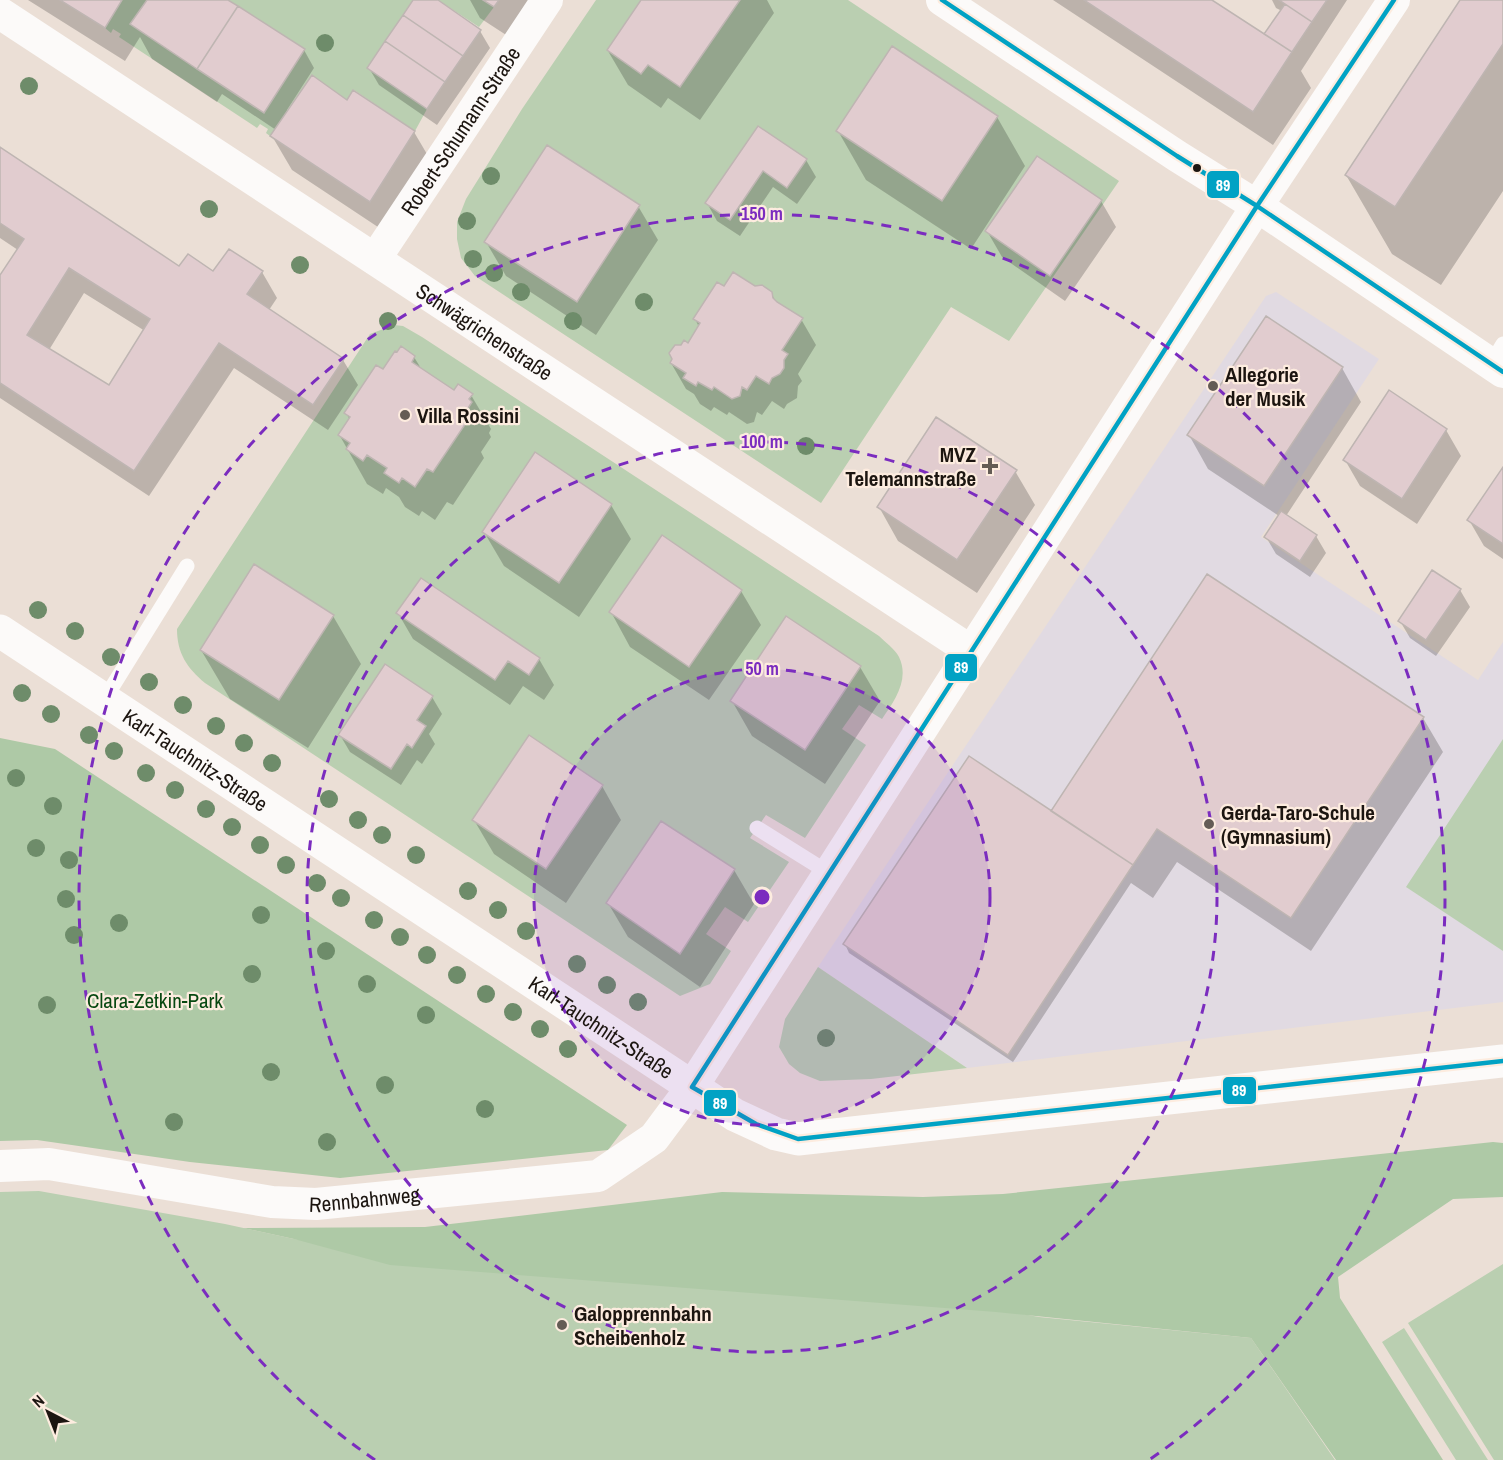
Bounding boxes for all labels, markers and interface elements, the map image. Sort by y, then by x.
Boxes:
street label: Robert-Schumann-Straße [394,41,527,221]
unlabelled marker [1191,162,1203,174]
line badge: 89 [1206,170,1240,199]
text: 89 [1216,174,1230,196]
text: 150 m [741,201,783,226]
street label: Schwägrichenstraße [411,276,559,387]
place label: Allegorie der Musik [1225,360,1306,413]
marker: Allegorie der Musik [1206,379,1220,393]
place label: Villa Rossini [417,401,519,430]
marker: Villa Rossini [398,408,412,422]
text: 100 m [741,429,783,454]
place label: MVZ Telemannstraße [845,440,976,493]
marker: MVZ Telemannstraße [981,457,999,475]
line badge: 89 [944,653,978,682]
text: 50 m [745,656,779,681]
text: 89 [954,656,968,678]
street label: Karl-Tauchnitz-Straße [117,701,274,818]
place label: Gerda-Taro-Schule (Gymnasium) [1221,798,1375,851]
marker: Gerda-Taro-Schule (Gymnasium) [1202,817,1216,831]
centre of rings [752,887,772,907]
street label: Karl-Tauchnitz-Straße [523,969,679,1085]
park label: Clara-Zetkin-Park [87,986,223,1015]
line badge: 89 [1222,1076,1257,1105]
text: 89 [1232,1079,1246,1101]
line badge: 89 [703,1089,737,1117]
text: 89 [713,1092,727,1114]
street label: Rennbahnweg [309,1179,422,1219]
place label: Galopprennbahn Scheibenholz [574,1299,712,1352]
marker: Galopprennbahn Scheibenholz [555,1318,569,1332]
north arrow [18,1382,78,1442]
text: N [27,1390,49,1412]

